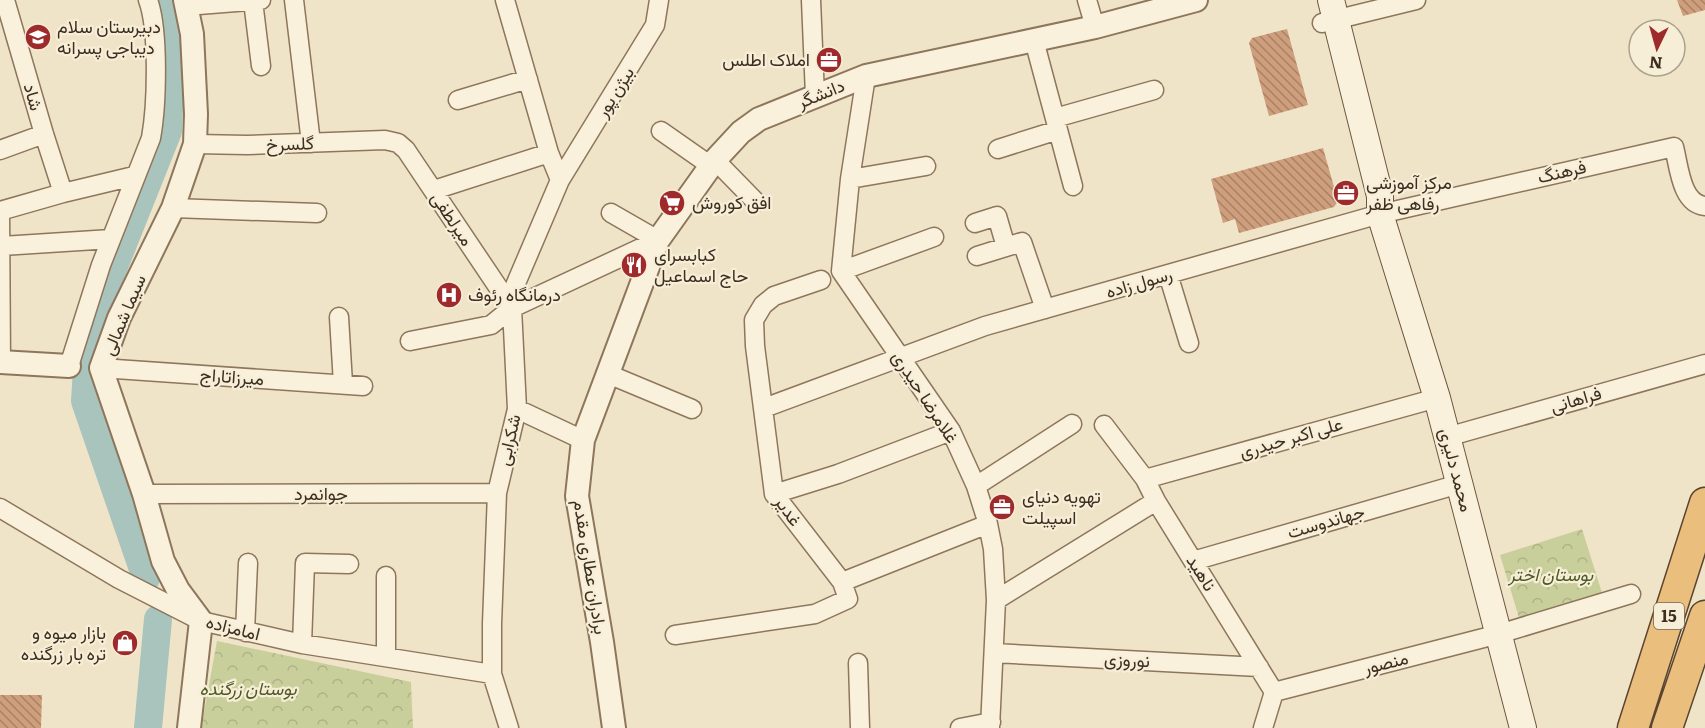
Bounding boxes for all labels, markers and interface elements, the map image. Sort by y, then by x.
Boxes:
place label: دبیرستان سلام دیباجی پسرانه [57,12,161,60]
north arrow [1627,18,1687,78]
school or university icon: دبیرستان سلام دیباجی پسرانه [23,22,53,52]
place label: املاک اطلس [722,45,810,72]
office icon: املاک اطلس [814,45,844,75]
text: N [1648,51,1663,76]
street label: بیژن پور [587,61,640,123]
street label: دانشگر [792,71,848,115]
street label: شاد [18,80,51,114]
street label: گلسرخ [266,128,314,157]
street label: فرهنگ [1535,152,1589,189]
place label: مرکز آموزشی رفاهی ظفر [1365,168,1452,216]
office icon: مرکز آموزشی رفاهی ظفر [1331,178,1361,208]
street label: میرلطفی [425,186,481,251]
supermarket icon: افق کوروش [657,188,687,218]
place label: افق کوروش [692,188,772,215]
place label: کبابسرای حاج اسماعیل [654,240,748,288]
restaurant icon: کبابسرای حاج اسماعیل [619,250,649,280]
street label: رسول زاده [1102,259,1175,304]
street label: سیما شمالی [93,270,152,359]
hospital icon: درمانگاه رئوف [434,280,464,310]
place label: درمانگاه رئوف [468,280,561,307]
street label: غلامرضا حیدری [886,344,966,448]
street label: میرزاتاراج [199,360,265,391]
street label: فراهانی [1547,378,1604,419]
street label: علی اکبر حیدری [1236,409,1345,464]
street label: شکرابی [489,411,527,468]
street label: محمد دلیری [1433,425,1482,515]
street label: جوانمرد [294,479,348,506]
place label: تهویه دنیای اسپیلت [1022,482,1101,530]
street label: غدیر [768,488,810,531]
office icon: تهویه دنیای اسپیلت [987,492,1017,522]
street label: برادران عطاری مقدم [567,497,615,636]
street label: جهاندوست [1284,497,1367,544]
street label: ناهید [1181,549,1224,596]
park label: بوستان اختر [1508,560,1594,587]
road number: 15 [1654,603,1684,629]
street label: امامزاده [203,607,263,646]
place label: بازار میوه و تره بار زرگنده [21,618,106,666]
shop icon: بازار میوه و تره بار زرگنده [110,628,140,658]
street label: منصور [1359,643,1411,680]
street label: نوروزی [1103,644,1151,673]
park label: بوستان زرگنده [199,674,297,701]

